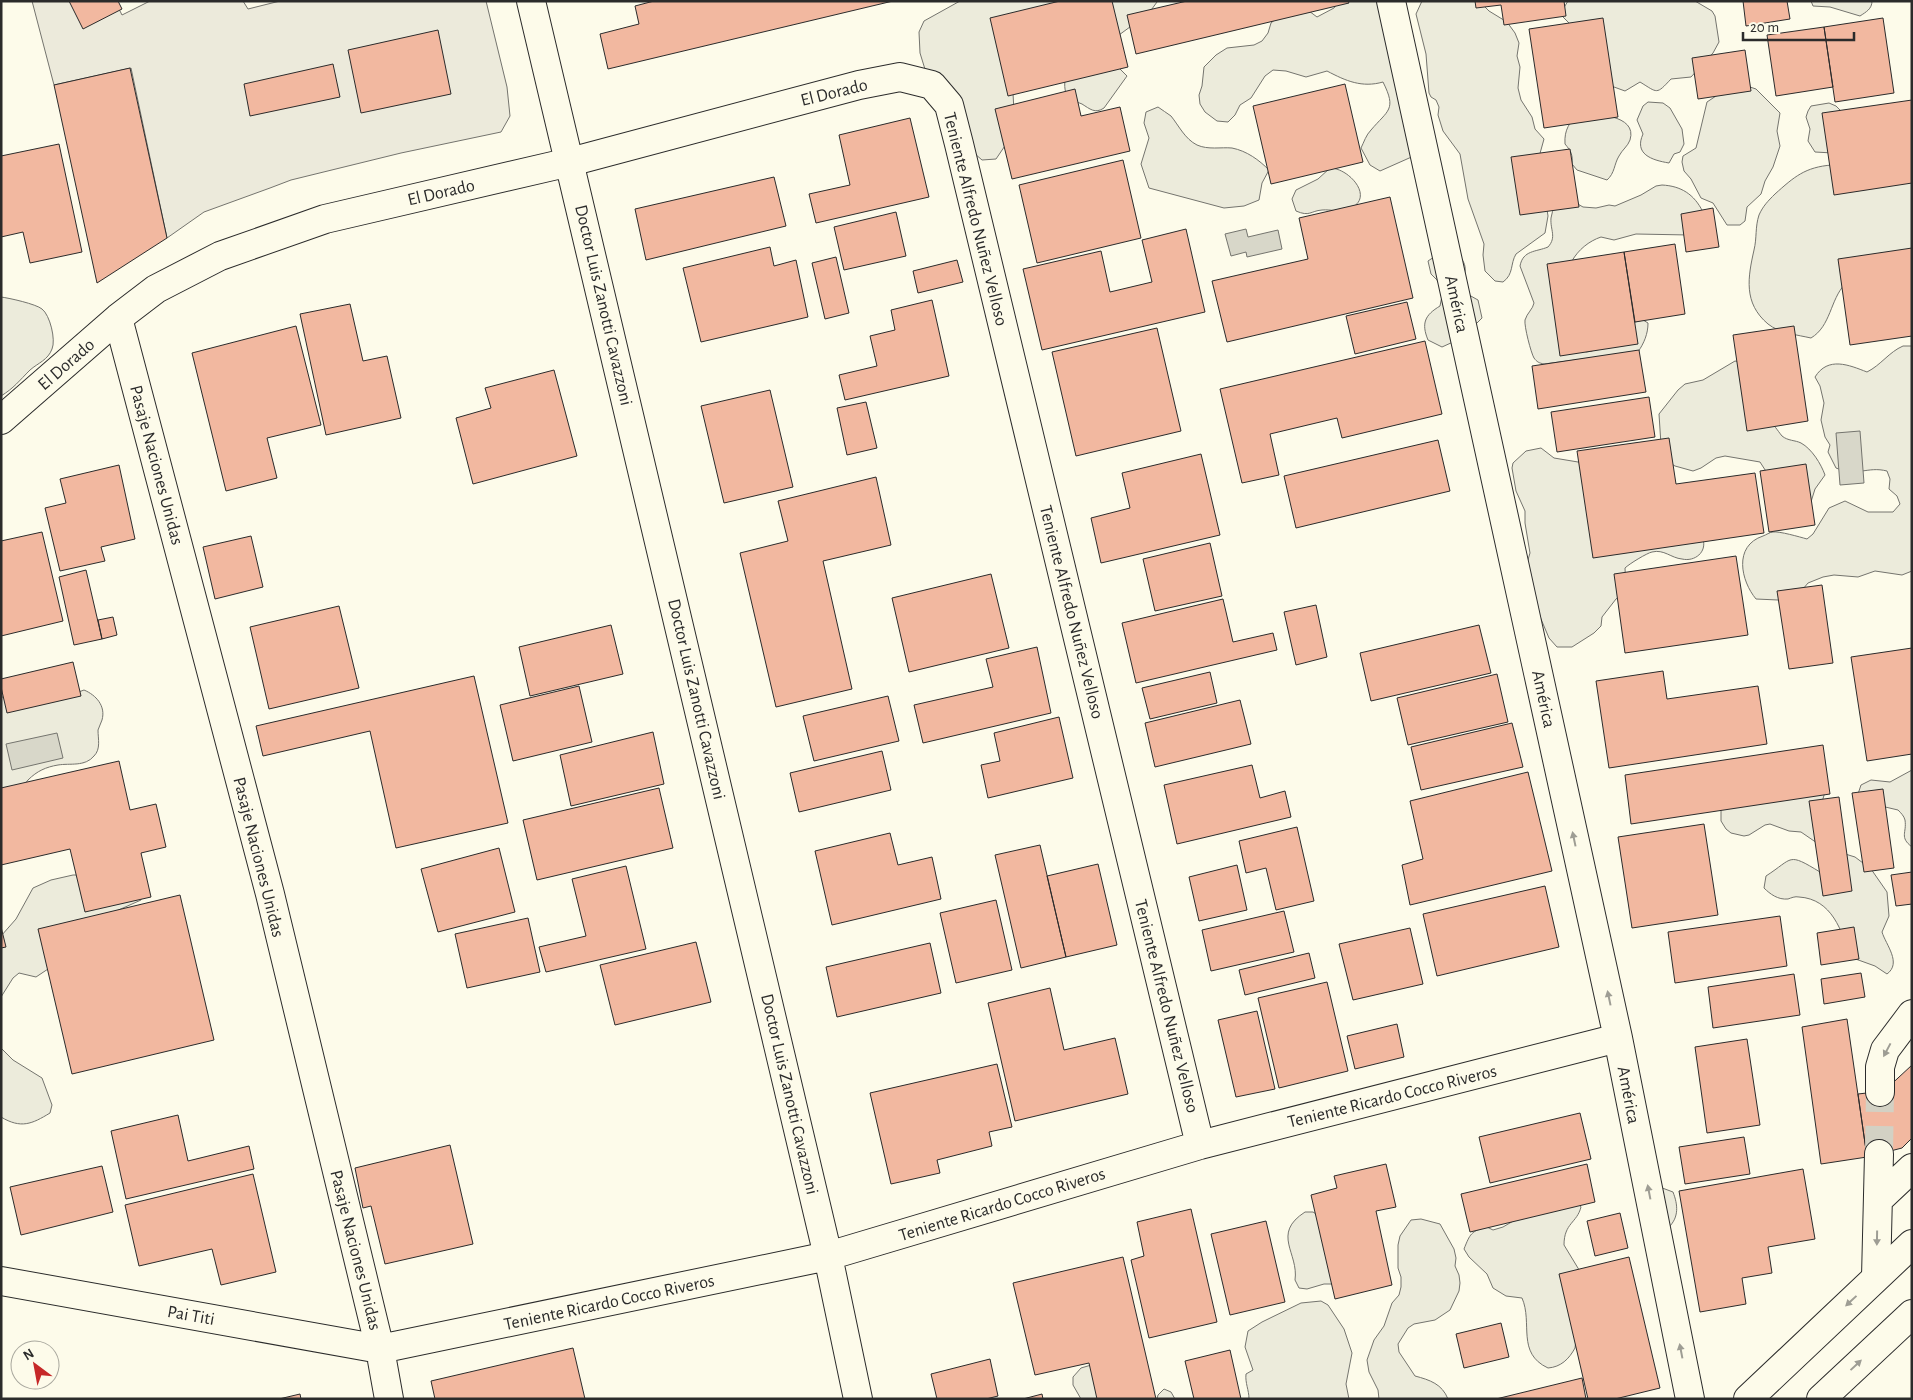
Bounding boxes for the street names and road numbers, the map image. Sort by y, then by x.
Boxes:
street label: El Dorado [799,76,870,110]
street label: Teniente Alfredo Nuñez Velloso [940,111,1010,328]
street label: El Dorado [406,176,477,209]
street label: Doctor Luis Zanotti Cavazzoni [571,203,635,407]
street label: América [1441,274,1471,335]
street label: El Dorado [35,335,99,394]
street label: Pasaje Naciones Unidas [126,383,186,547]
street label: Teniente Alfredo Nuñez Velloso [1036,504,1106,721]
street label: Doctor Luis Zanotti Cavazzoni [664,597,728,801]
street label: América [1528,669,1558,730]
street label: Pasaje Naciones Unidas [229,775,287,939]
street label: Teniente Alfredo Nuñez Velloso [1131,898,1201,1115]
street label: Doctor Luis Zanotti Cavazzoni [757,992,821,1196]
street label: Teniente Ricardo Cocco Riveros [1286,1062,1499,1132]
street label: América [1614,1065,1642,1125]
street label: Teniente Ricardo Cocco Riveros [897,1165,1108,1245]
street label: Pasaje Naciones Unidas [326,1168,384,1332]
street label: Teniente Ricardo Cocco Riveros [502,1272,716,1334]
street label: Pai Titi [166,1303,216,1329]

